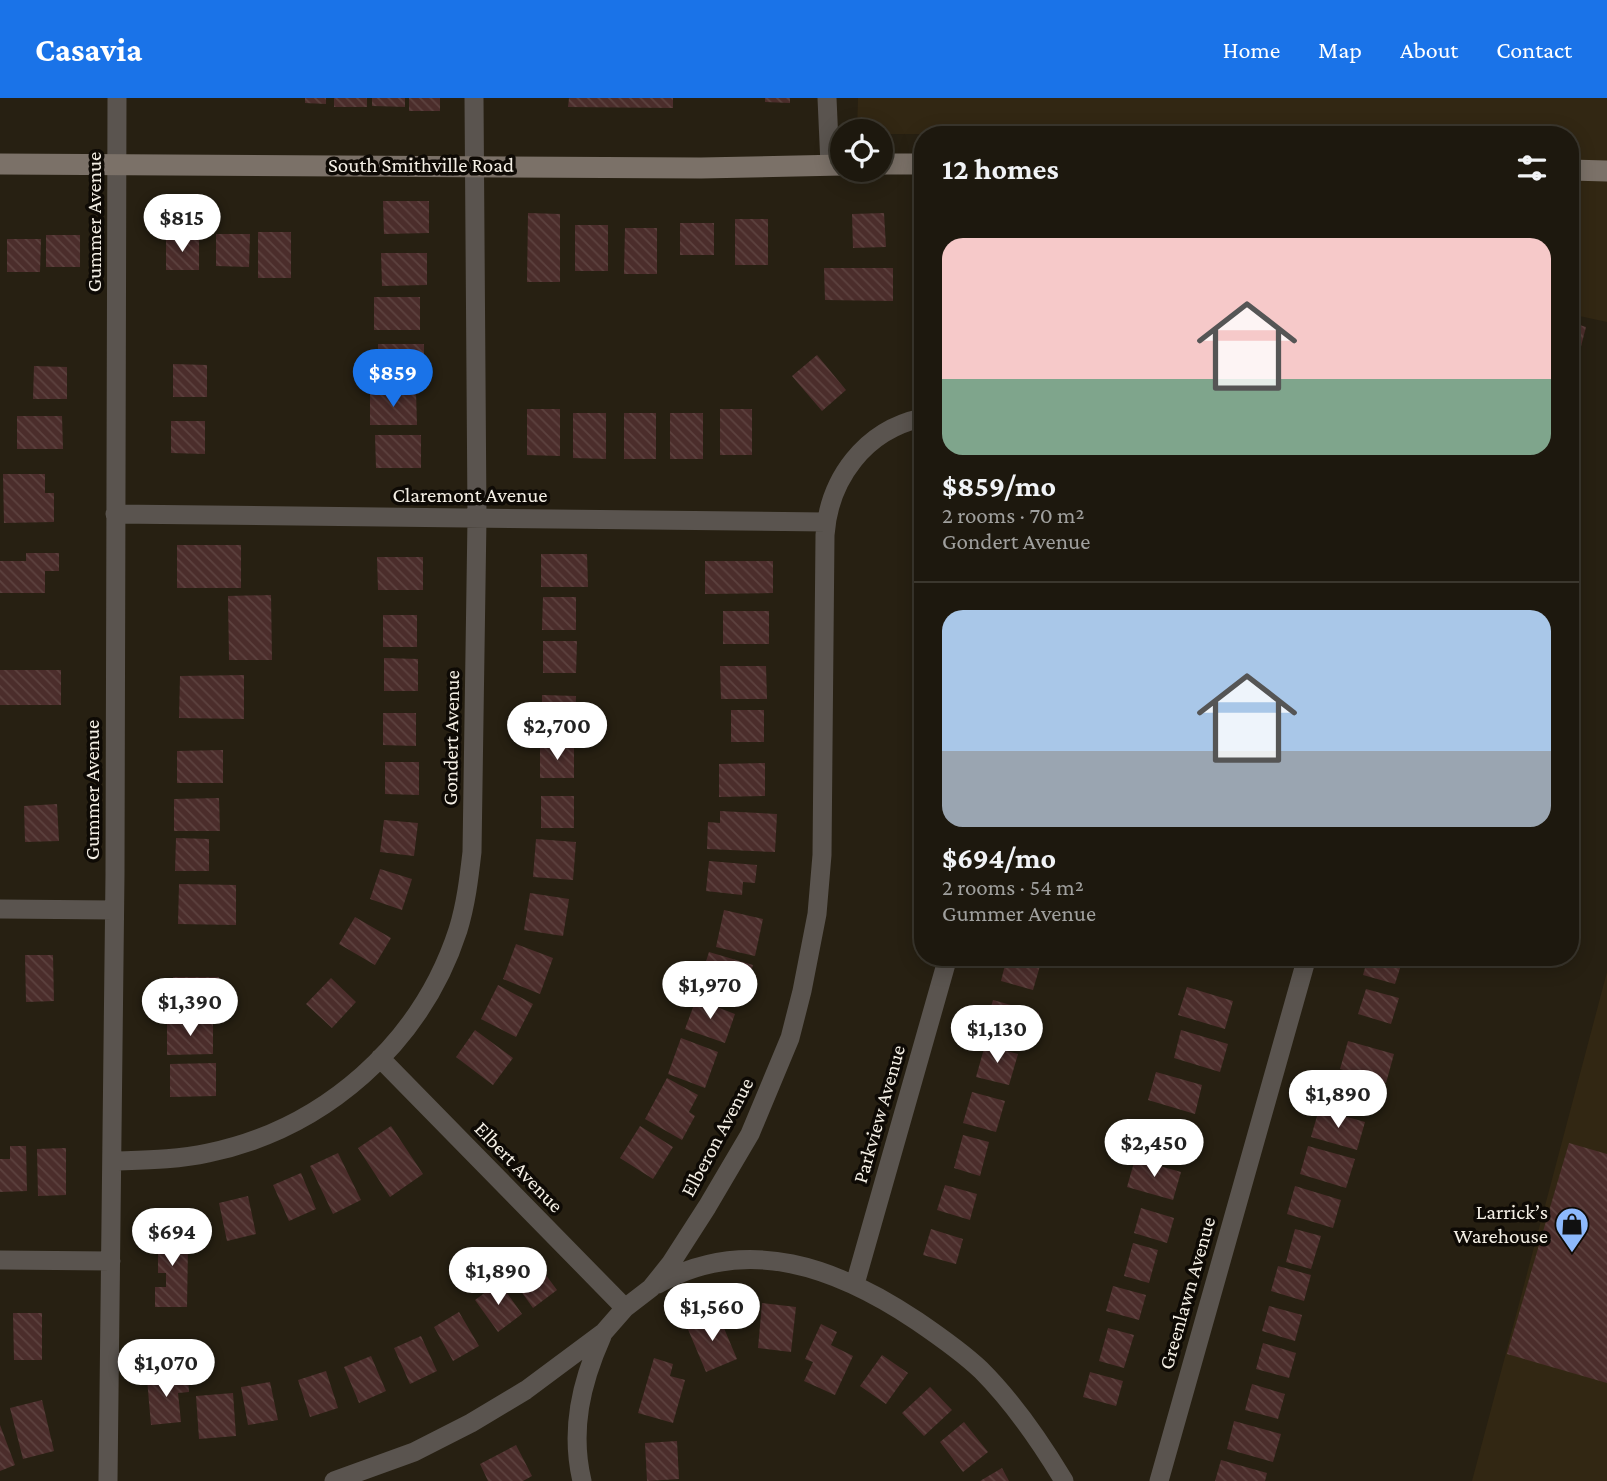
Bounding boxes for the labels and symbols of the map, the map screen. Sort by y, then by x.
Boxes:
street label: Gummer Avenue [82,152,106,292]
street label: South Smithville Road [328,153,514,177]
pin: $815 [141,194,223,254]
pin: $859 [352,350,434,409]
street label: Claremont Avenue [392,483,548,507]
street label: Gondert Avenue [438,670,464,806]
pin: $2,700 [500,702,614,762]
street label: Gummer Avenue [80,720,104,860]
pin: $1,970 [653,962,767,1021]
pin: $1,390 [133,978,247,1038]
pin: $1,130 [940,1006,1054,1065]
street label: Parkview Avenue [848,1042,910,1186]
pin: $1,890 [1281,1070,1395,1130]
street label: Elberon Avenue [676,1073,758,1201]
street label: Elbert Avenue [470,1117,568,1217]
pin: $2,450 [1097,1119,1211,1179]
place label: Larrick’s Warehouse [1453,1200,1548,1248]
shop icon: Larrick’s Warehouse [1553,1205,1591,1254]
pin: $694 [131,1208,213,1268]
street label: Greenlawn Avenue [1154,1214,1220,1372]
pin: $1,890 [441,1248,555,1307]
pin: $1,560 [655,1284,769,1343]
pin: $1,070 [109,1340,223,1399]

